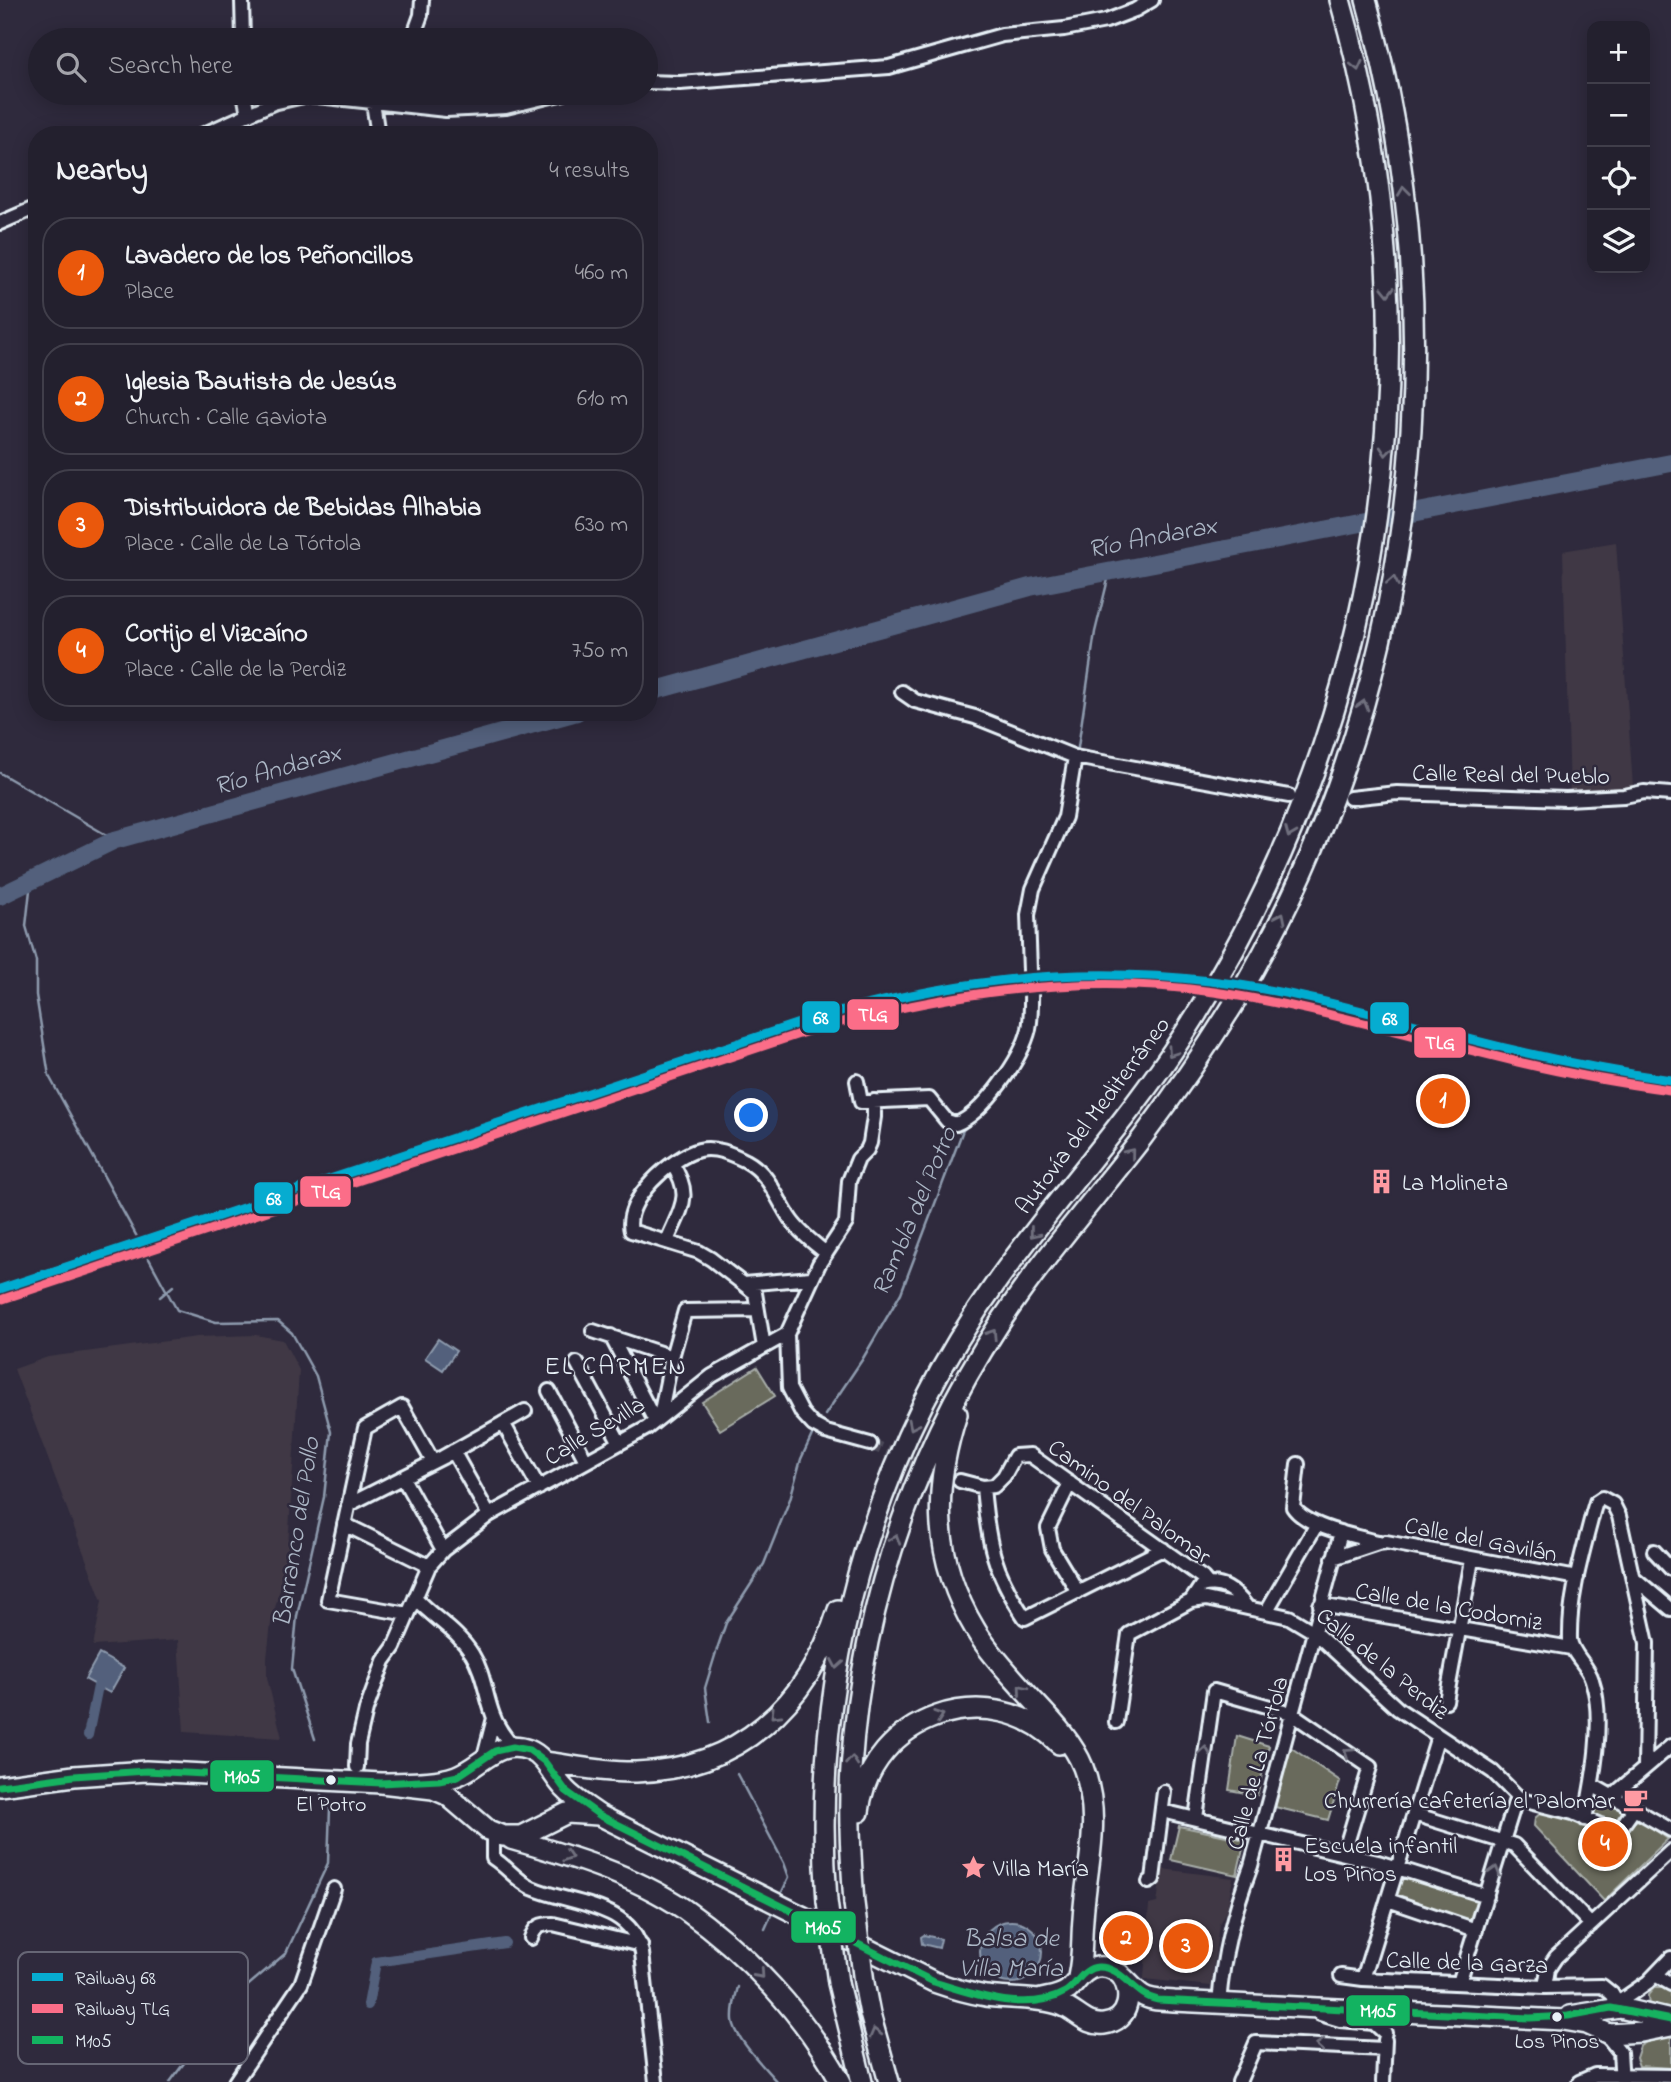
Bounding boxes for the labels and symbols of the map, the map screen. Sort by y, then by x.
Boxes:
one-way arrow [1349,60,1364,72]
one-way arrow [1397,185,1412,197]
one-way arrow [1380,286,1396,297]
one-way arrow [1379,446,1394,457]
water label: Río Andarax [1085,507,1222,570]
one-way arrow [1384,575,1399,587]
one-way arrow [1354,699,1369,711]
water label: Río Andarax [210,734,348,807]
street label: Calle Real del Pueblo [1412,757,1610,796]
one-way arrow [1284,827,1298,839]
one-way arrow [1273,912,1287,924]
line badge: TLG [846,998,900,1031]
line badge: 68 [801,1000,841,1034]
line badge: 68 [1369,1001,1410,1035]
text: TLG [858,1003,888,1030]
text: 68 [813,1006,829,1033]
text: 68 [1382,1007,1398,1034]
street label: Autovía del Mediterráneo [1008,1010,1180,1223]
line badge: TLG [1413,1026,1467,1059]
text: TLG [1425,1031,1455,1058]
one-way arrow [1168,1044,1180,1057]
pin: 1 [1420,1075,1466,1127]
your location [734,1098,768,1132]
water label: Rambla del Potro [863,1120,969,1303]
one-way arrow [1121,1148,1134,1160]
place label: La Molineta [1402,1167,1508,1202]
building icon: La Molineta [1368,1168,1396,1196]
line badge: TLG [299,1175,352,1208]
text: TLG [311,1180,341,1207]
line badge: 68 [253,1181,294,1215]
text: 68 [266,1187,282,1214]
one-way arrow [1030,1224,1042,1237]
one-way arrow [984,1329,997,1342]
district label: EL CARMEN [544,1349,688,1387]
street label: Calle Sevilla [538,1388,652,1476]
one-way arrow [907,1418,921,1430]
street label: Camino del Palomar [1040,1432,1218,1575]
water label: Barranco del Pollo [264,1433,332,1630]
street label: Calle del Gavilán [1401,1510,1560,1573]
one-way arrow [887,1533,901,1545]
street label: Calle de la Codorniz [1352,1575,1546,1642]
street label: Calle de la Perdiz [1307,1600,1456,1730]
one-way arrow [830,1658,845,1670]
street label: Calle de La Tórtola [1219,1673,1299,1854]
one-way arrow [1018,1684,1030,1697]
one-way arrow [771,1706,784,1719]
one-way arrow [932,1710,944,1724]
one-way arrow [1197,1745,1212,1757]
one-way arrow [1343,1747,1356,1760]
one-way arrow [844,1755,859,1767]
line badge: M105 [209,1759,275,1793]
text: M105 [224,1765,260,1792]
marker: El Potro [324,1773,338,1787]
place label: Churrería cafetería el Palomar [1324,1785,1616,1820]
cafe icon: Churrería cafetería el Palomar [1621,1786,1649,1814]
place label: El Potro [295,1790,367,1822]
pin: 4 [1582,1818,1628,1870]
place label: Escuela infantil Los Pinos [1304,1830,1457,1893]
building icon: Escuela infantil Los Pinos [1270,1845,1298,1873]
one-way arrow [562,1848,574,1862]
place label: Villa María [992,1853,1089,1888]
place icon: Villa María [959,1854,987,1882]
one-way arrow [1486,1865,1501,1877]
line badge: M105 [790,1910,857,1944]
pin: 2 [1103,1912,1149,1964]
text: M105 [805,1916,841,1943]
pin: 3 [1163,1920,1209,1972]
water label: Balsa de Villa María [959,1921,1064,1989]
street label: Calle de la Garza [1385,1944,1549,1985]
legend [18,1952,248,2064]
text: Railway 68 [75,1966,156,1994]
one-way arrow [751,1966,764,1979]
line badge: M105 [1345,1994,1411,2027]
text: Railway TLG [75,1997,170,2025]
text: M105 [1360,1999,1396,2026]
marker: Los Pinos [1550,2010,1564,2024]
one-way arrow [869,2027,883,2039]
place label: Los Pinos [1514,2027,1600,2059]
text: M105 [75,2029,112,2056]
one-way arrow [1314,2038,1325,2053]

